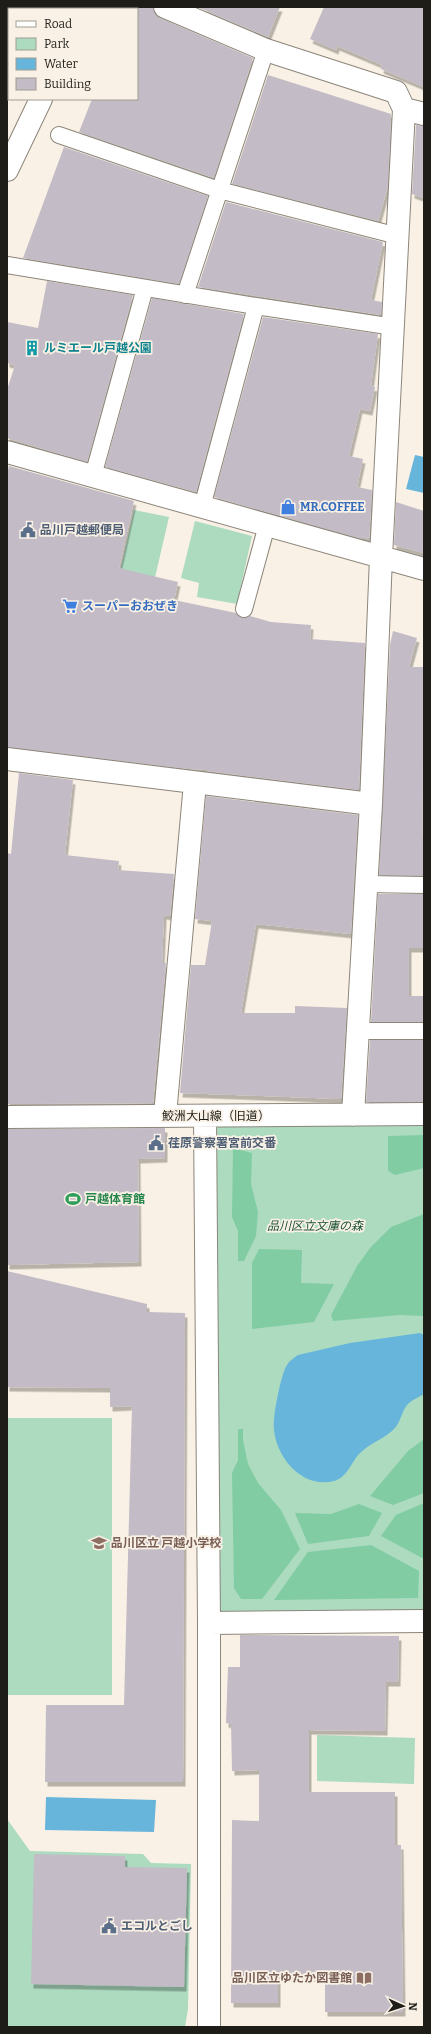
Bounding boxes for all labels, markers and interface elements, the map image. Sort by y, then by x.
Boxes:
legend [8,8,138,100]
text: Road [44,17,72,31]
text: Park [44,37,70,51]
text: Water [44,57,79,71]
text: Building [44,77,91,91]
building icon: ルミエール戸越公園 [23,339,41,357]
place label: ルミエール戸越公園 [44,341,152,355]
shop icon: MR.COFFEE [279,498,297,516]
place label: MR.COFFEE [300,500,365,514]
public building icon: 品川戸越郵便局 [19,521,37,539]
place label: 品川戸越郵便局 [40,523,124,537]
supermarket icon: スーパーおおぜき [61,597,79,615]
place label: スーパーおおぜき [82,599,178,613]
street label: 鮫洲大山線（旧道） [162,1109,270,1123]
public building icon: 荏原警察署宮前交番 [147,1134,165,1152]
place label: 荏原警察署宮前交番 [168,1136,277,1150]
sports icon: 戸越体育館 [64,1190,82,1208]
place label: 戸越体育館 [85,1192,145,1206]
park label: 品川区立文庫の森 [267,1219,364,1233]
school or university icon: 品川区立 戸越小学校 [90,1534,108,1552]
place label: 品川区立 戸越小学校 [111,1536,221,1550]
public building icon: エコルとごし [100,1917,118,1935]
place label: エコルとごし [121,1919,193,1933]
library icon: 品川区立ゆたか図書館 [355,1969,373,1987]
place label: 品川区立ゆたか図書館 [232,1971,352,1985]
north arrow [383,1986,423,2026]
text: N [406,2002,419,2012]

